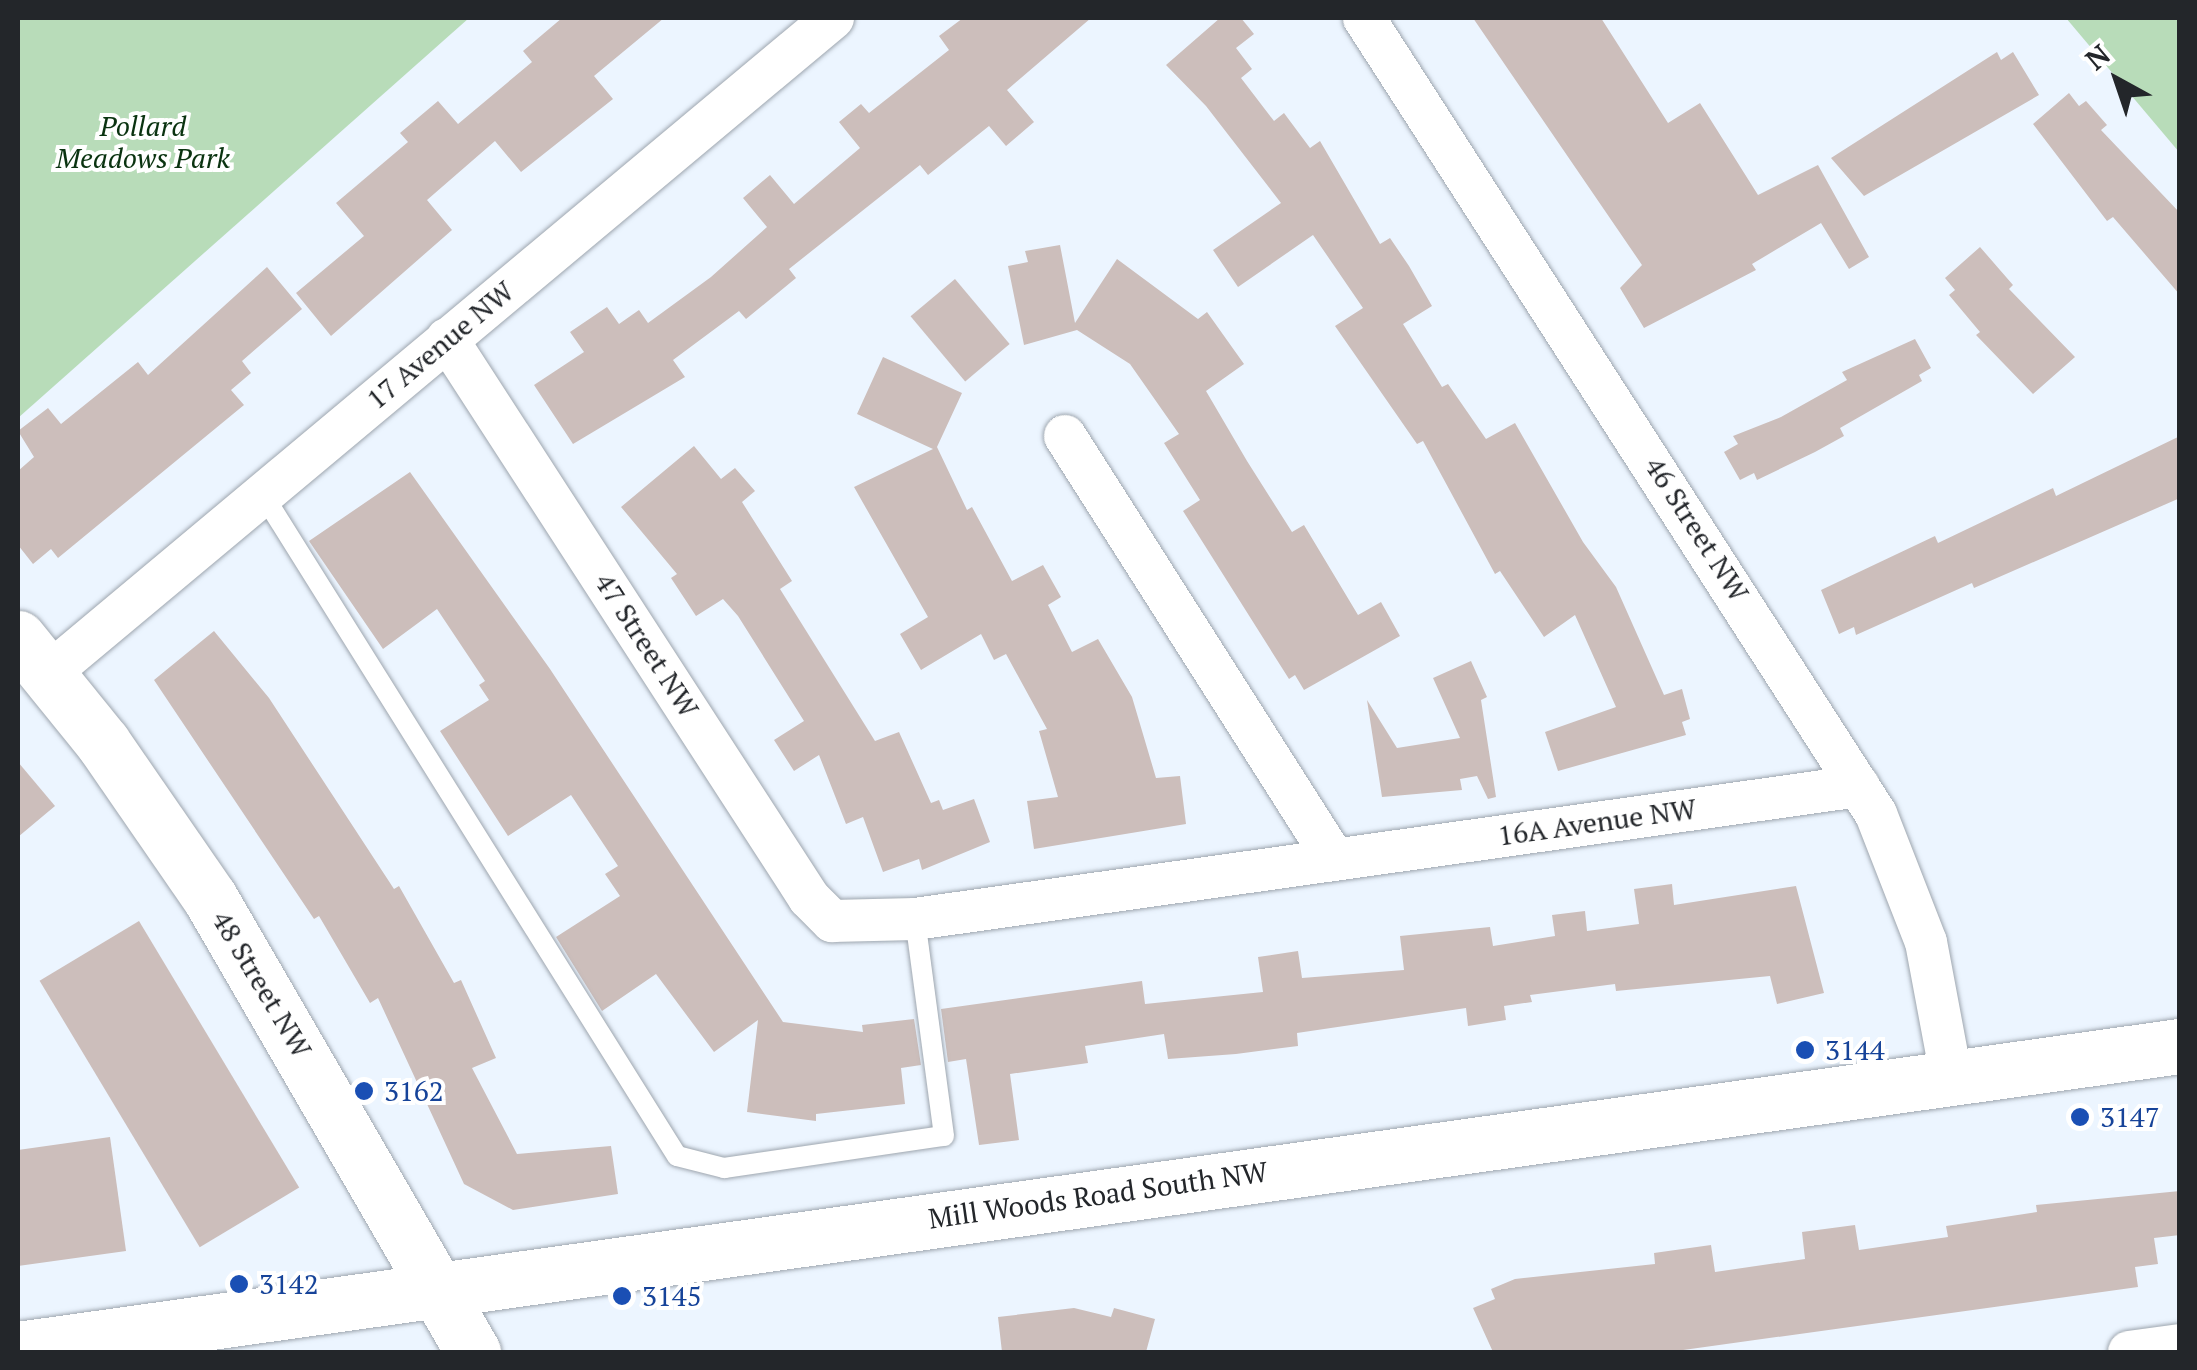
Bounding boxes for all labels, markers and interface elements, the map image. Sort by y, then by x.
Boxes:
north arrow [2067,30,2167,130]
text: N [2077,36,2117,78]
park label: Pollard Meadows Park [56,109,230,175]
street label: 17 Avenue NW [360,274,520,416]
street label: 46 Street NW [1638,451,1756,607]
street label: 47 Street NW [588,567,706,723]
street label: 16A Avenue NW [1495,791,1699,853]
street label: 48 Street NW [205,905,319,1063]
place label: 3144 [1825,1033,1885,1067]
marker: 3144 [1794,1039,1816,1061]
place label: 3162 [384,1074,444,1108]
marker: 3162 [353,1080,375,1102]
place label: 3147 [2100,1100,2160,1134]
marker: 3147 [2069,1106,2091,1128]
street label: Mill Woods Road South NW [926,1155,1270,1235]
place label: 3142 [259,1267,319,1301]
marker: 3142 [228,1273,250,1295]
place label: 3145 [642,1279,702,1313]
marker: 3145 [611,1285,633,1307]

